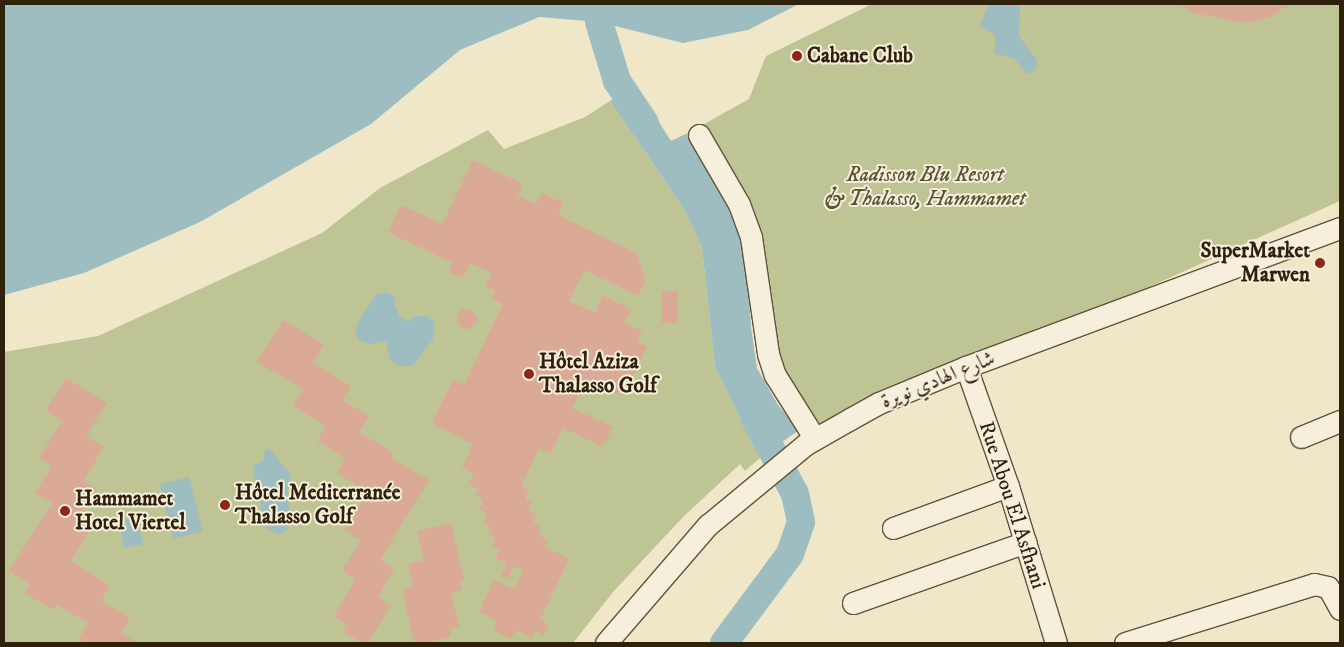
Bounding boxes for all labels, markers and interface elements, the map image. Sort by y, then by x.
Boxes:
place label: Cabane Club [807,43,913,69]
marker: Cabane Club [791,50,803,62]
park label: Radisson Blu Resort & Thalasso, Hammamet [824,162,1026,212]
place label: SuperMarket Marwen [1201,238,1310,288]
marker: SuperMarket Marwen [1314,257,1326,269]
street label: شارع الهادي نويرة [877,346,999,414]
place label: Hôtel Aziza Thalasso Golf [539,349,657,399]
marker: Hôtel Aziza Thalasso Golf [523,368,535,380]
street label: Rue Abou El Asfhani [973,418,1051,592]
place label: Hôtel Mediterranée Thalasso Golf [235,480,400,530]
place label: Hammamet Hotel Viertel [75,486,186,536]
marker: Hôtel Mediterranée Thalasso Golf [219,499,231,511]
marker: Hammamet Hotel Viertel [59,505,71,517]

